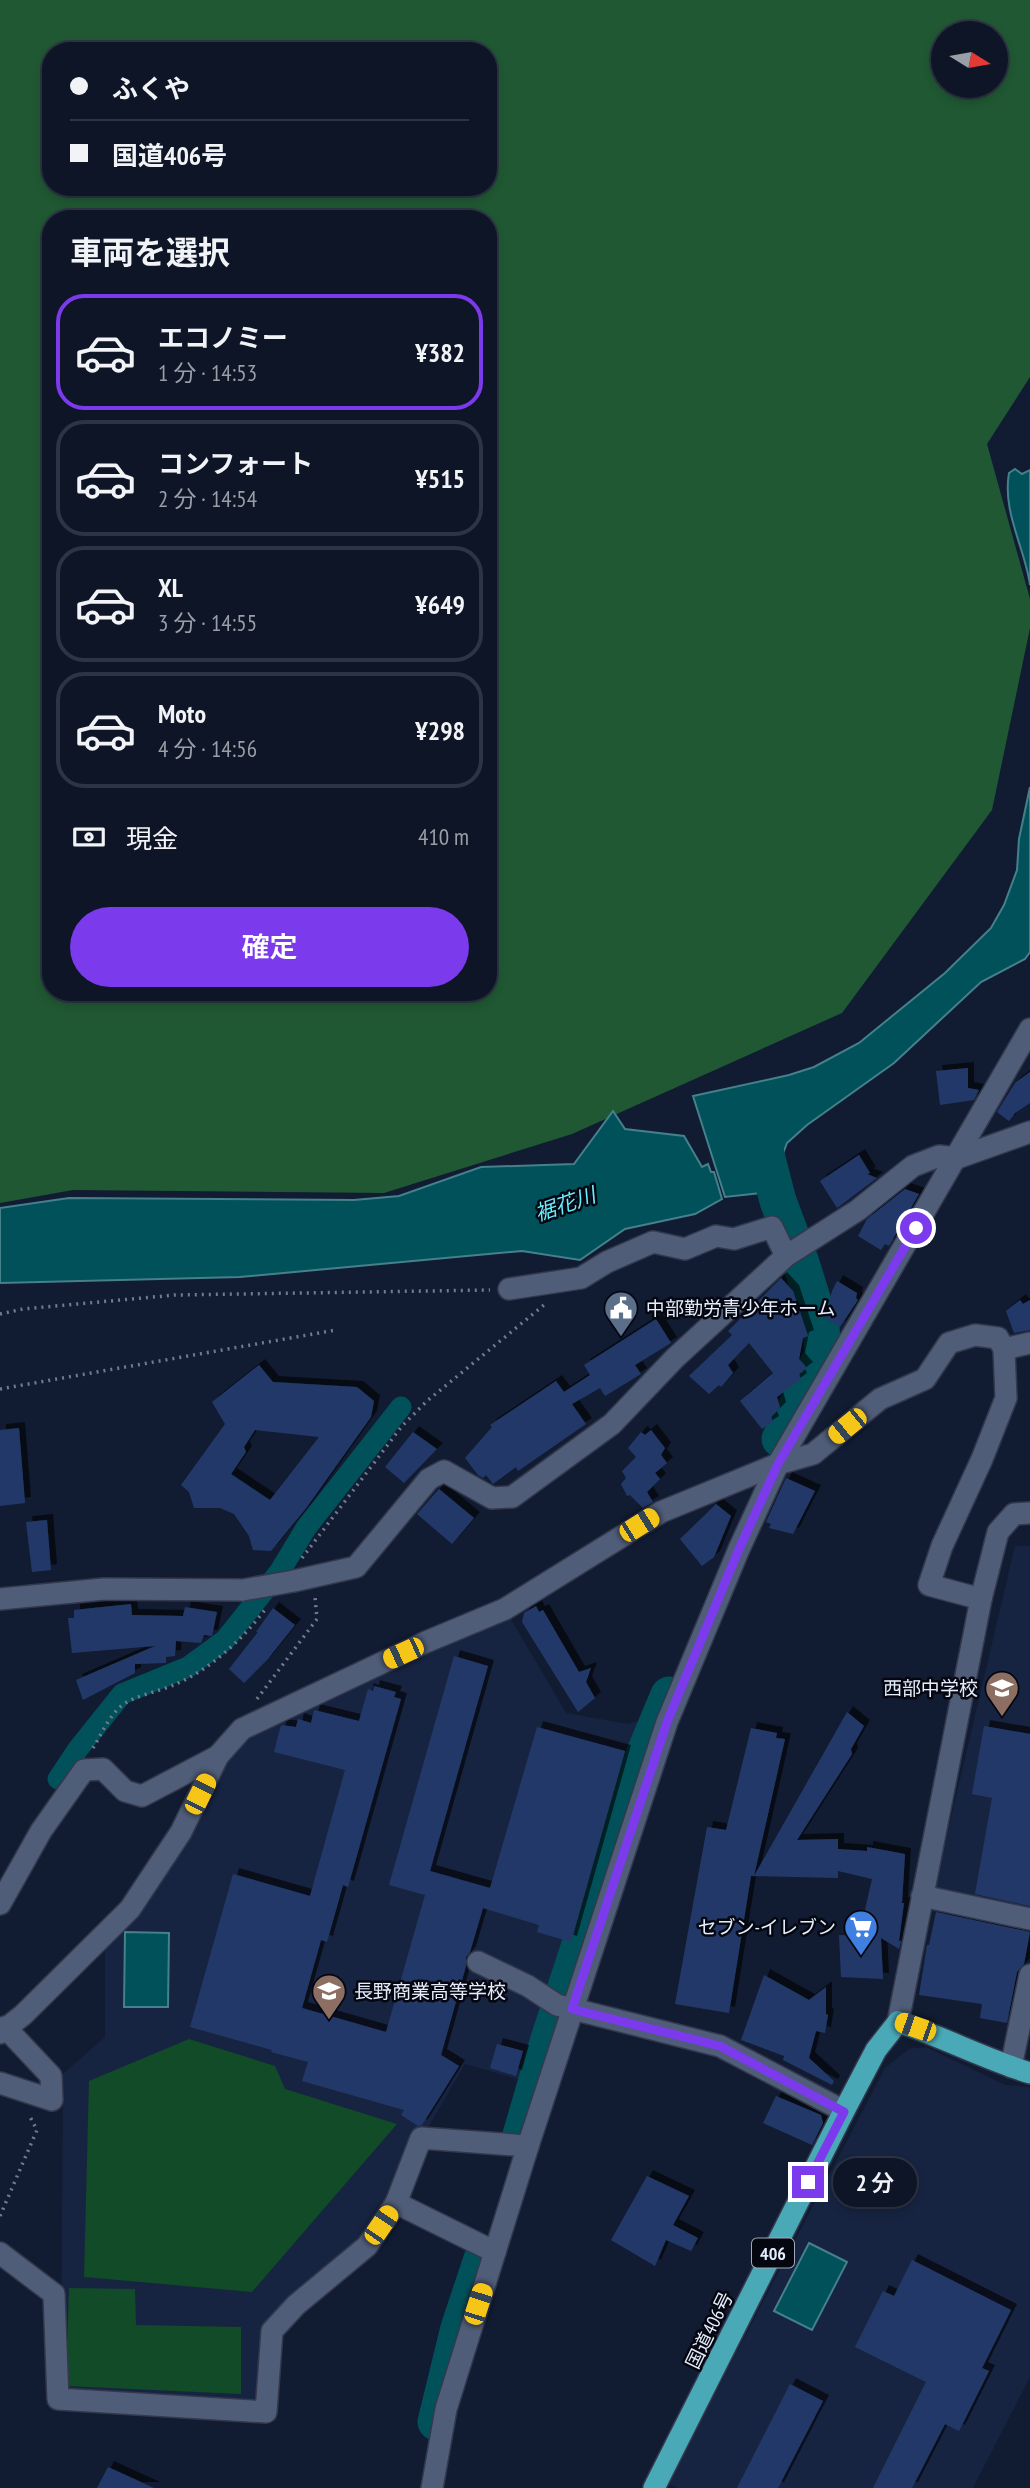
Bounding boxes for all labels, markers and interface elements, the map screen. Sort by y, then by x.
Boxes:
north arrow [931,21,1008,98]
map controls [931,21,1008,98]
text: ふくや [112,72,190,105]
text: 国道406号 [112,139,227,172]
text: 車両を選択 [70,231,230,273]
icon: car [74,321,137,384]
text: エコノミー [158,321,288,354]
text: ¥382 [415,336,465,369]
text: 1 分 · 14:53 [158,358,257,387]
icon: car [74,447,137,510]
text: コンフォート [158,447,313,480]
text: ¥515 [415,462,465,495]
text: 2 分 · 14:54 [158,484,257,513]
text: XL [158,571,183,604]
icon: car [74,573,137,636]
text: ¥649 [415,588,465,621]
text: 3 分 · 14:55 [158,608,257,637]
text: Moto [158,697,206,730]
icon: car [74,699,137,762]
text: ¥298 [415,714,465,747]
text: 4 分 · 14:56 [158,734,257,763]
icon: cash [70,818,108,856]
text: 現金 [126,822,178,855]
text: 410 m [418,822,469,851]
button: 確定 [70,907,469,987]
water label: 裾花川 [531,1180,601,1227]
route start [900,1212,932,1244]
public building icon: 中部勤労青少年ホーム [602,1289,640,1338]
place label: 中部勤労青少年ホーム [646,1296,835,1320]
car [825,1405,870,1447]
car [616,1505,663,1545]
car [380,1635,427,1671]
school or university icon: 西部中学校 [983,1669,1021,1718]
place label: 西部中学校 [883,1676,978,1700]
car [182,1771,219,1817]
supermarket icon: セブン-イレブン [842,1908,880,1957]
place label: セブン-イレブン [697,1915,836,1939]
school or university icon: 長野商業高等学校 [310,1972,348,2021]
place label: 長野商業高等学校 [354,1979,506,2003]
car [892,2010,939,2044]
callout: 2 分 [832,2158,917,2206]
route end [792,2166,824,2198]
text: 2 分 [856,2168,894,2197]
car [361,2202,402,2248]
road number: 406 [752,2238,794,2267]
car [462,2281,495,2327]
street label: 国道406号 [680,2288,738,2372]

